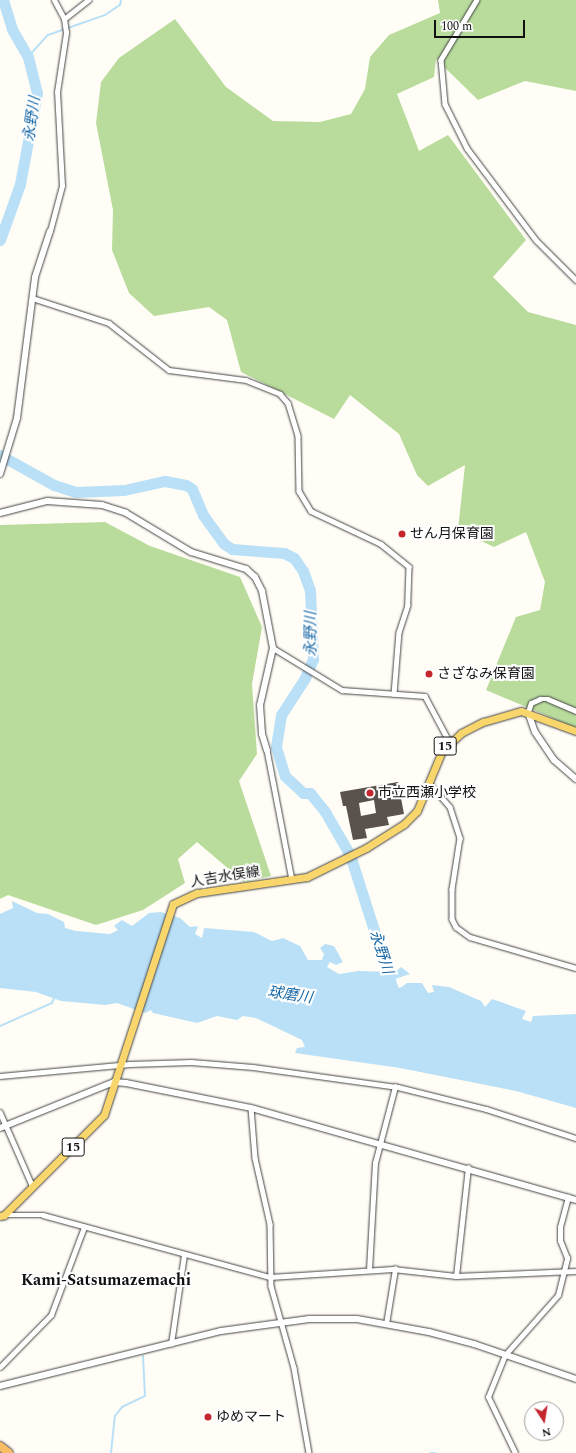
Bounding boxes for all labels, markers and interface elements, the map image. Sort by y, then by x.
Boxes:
scale bar [436,12,527,38]
text: 100 m [441,17,472,36]
water label: 永野川 [20,95,44,143]
place label: せん月保育園 [410,526,494,542]
marker: せん月保育園 [397,529,407,539]
water label: 永野川 [302,612,320,656]
place label: さざなみ保育園 [437,666,535,682]
marker: さざなみ保育園 [424,669,434,679]
road number: 15 [433,735,457,757]
place label: 市立西瀬小学校 [378,785,476,801]
marker: 市立西瀬小学校 [365,788,375,798]
street label: 人吉水俣線 [189,863,261,891]
water label: 永野川 [365,928,397,976]
water label: 球磨川 [266,983,314,1007]
road number: 15 [61,1136,85,1158]
district label: Kami-Satsumazemachi [21,1270,191,1290]
north arrow [524,1401,564,1441]
place label: ゆめマート [216,1409,286,1425]
marker: ゆめマート [203,1412,213,1422]
text: N [540,1423,553,1441]

